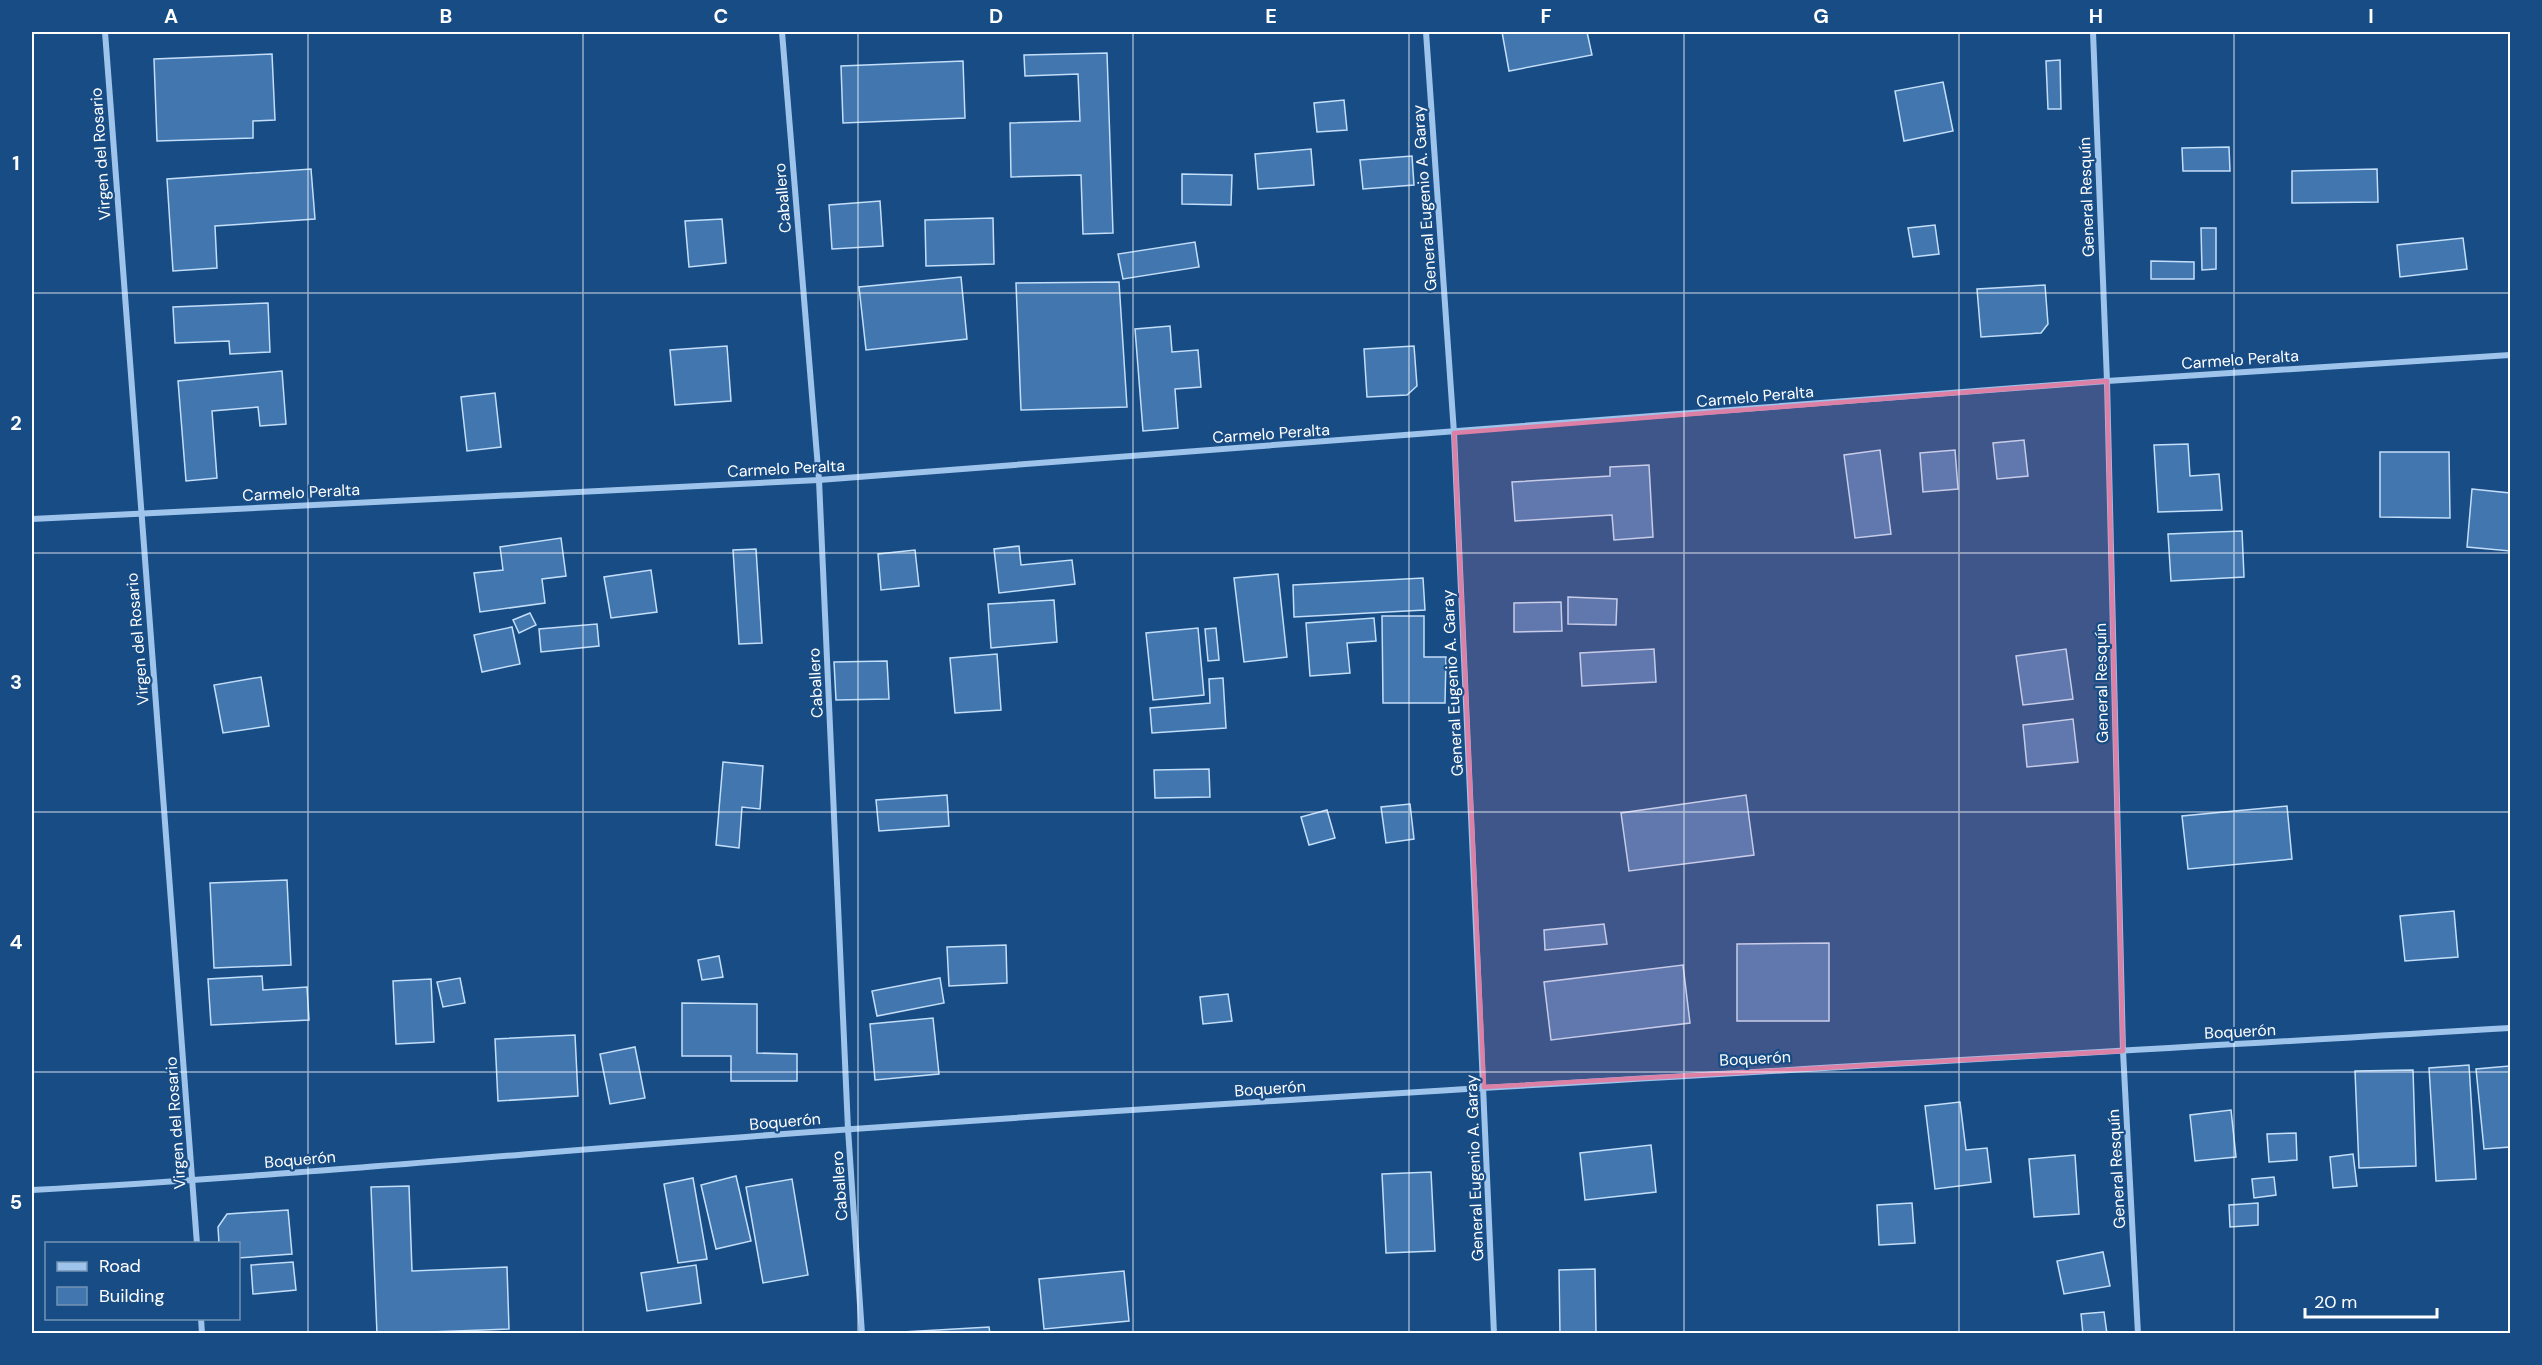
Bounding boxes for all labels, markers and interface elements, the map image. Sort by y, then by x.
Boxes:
text: A [164,3,178,29]
text: B [440,3,452,29]
text: C [714,3,728,29]
text: D [989,3,1003,29]
text: E [1265,3,1277,29]
text: F [1540,3,1552,29]
text: G [1813,3,1829,29]
text: H [2089,3,2103,29]
text: I [2368,3,2374,29]
street label: Virgen del Rosario [85,87,116,221]
street label: General Eugenio A. Garay [1408,104,1441,292]
street label: General Resquín [2074,137,2099,257]
text: 1 [12,150,20,176]
street label: Caballero [769,162,796,234]
street label: Carmelo Peralta [2181,345,2300,374]
street label: Carmelo Peralta [1695,381,1815,412]
text: 2 [10,410,22,436]
street label: Carmelo Peralta [1212,419,1331,448]
street label: Carmelo Peralta [727,455,845,482]
street label: Carmelo Peralta [242,479,360,506]
street label: Virgen del Rosario [121,572,154,706]
street label: General Eugenio A. Garay [1437,589,1468,777]
street label: General Resquín [2090,623,2113,743]
street label: Caballero [803,647,828,719]
text: 3 [10,669,22,695]
text: 4 [10,929,23,955]
street label: Boquerón [2204,1019,2276,1044]
street label: Boquerón [1719,1046,1791,1071]
street label: Virgen del Rosario [160,1056,191,1190]
street label: General Eugenio A. Garay [1461,1074,1488,1262]
street label: Boquerón [1234,1076,1307,1101]
street label: Boquerón [748,1108,822,1135]
street label: General Resquín [2103,1108,2130,1229]
street label: Boquerón [263,1146,337,1173]
street label: Caballero [827,1150,852,1222]
text: 5 [10,1189,22,1215]
legend [45,1242,240,1320]
text: Road [99,1254,141,1278]
scale bar [2305,1281,2437,1319]
text: Building [99,1284,164,1308]
text: 20 m [2314,1290,2357,1314]

